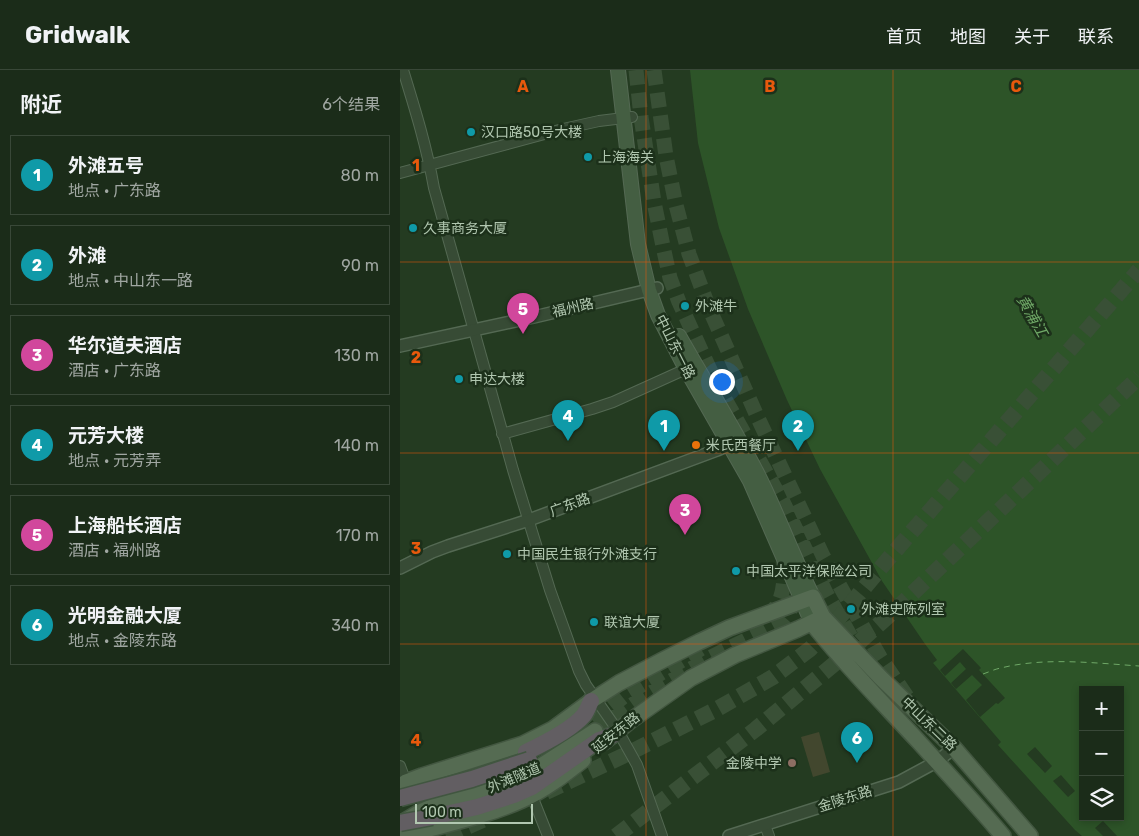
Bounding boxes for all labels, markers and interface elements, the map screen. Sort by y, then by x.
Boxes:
text: Gridwalk [25,21,130,49]
text: 首页 [886,26,922,48]
text: 地图 [950,26,986,48]
text: 关于 [1014,26,1050,48]
text: 联系 [1078,26,1114,48]
text: A [517,77,529,96]
text: B [764,77,776,96]
text: C [1010,77,1022,96]
text: 附近 [20,92,62,117]
text: 6个结果 [322,95,380,114]
place label: 汉口路50号大楼 [481,124,582,141]
marker: 汉口路50号大楼 [465,126,477,138]
place label: 上海海关 [598,149,654,166]
marker: 上海海关 [582,151,594,163]
text: 外滩五号 [68,154,144,177]
text: 1 [412,156,420,175]
text: 1 [33,166,41,185]
text: 80 m [341,166,379,185]
text: 地点 · 广东路 [68,181,161,200]
place label: 久事商务大厦 [423,220,507,237]
marker: 久事商务大厦 [407,222,419,234]
text: 外滩 [68,244,106,267]
text: 2 [32,256,42,275]
text: 90 m [341,256,379,275]
text: 地点 · 中山东一路 [68,271,193,290]
water label: 黄浦江 [1013,292,1052,342]
pin: 5 [507,293,539,334]
street label: 福州路 [551,295,595,321]
place label: 外滩牛 [695,298,737,315]
marker: 外滩牛 [679,300,691,312]
street label: 中山东一路 [652,312,698,382]
text: 华尔道夫酒店 [68,334,182,357]
text: 3 [32,346,42,365]
text: 130 m [334,346,379,365]
text: 2 [411,348,421,367]
text: 酒店 · 广东路 [68,361,161,380]
your location [709,369,735,395]
place label: 申达大楼 [469,371,525,388]
marker: 申达大楼 [453,373,465,385]
pin: 4 [552,400,584,441]
pin: 1 [648,410,680,451]
pin: 2 [782,410,814,451]
text: 元芳大楼 [68,424,144,447]
text: 4 [32,436,42,455]
text: 140 m [334,436,379,455]
place label: 米氏西餐厅 [706,437,776,454]
marker: 米氏西餐厅 [690,439,702,451]
text: 地点 · 元芳弄 [68,451,161,470]
street label: 广东路 [547,490,593,520]
pin: 3 [669,494,701,535]
text: 上海船长酒店 [68,514,182,537]
text: 5 [32,526,42,545]
text: 170 m [336,526,379,545]
text: 3 [411,539,421,558]
text: 酒店 · 福州路 [68,541,161,560]
place label: 中国民生银行外滩支行 [517,546,657,563]
marker: 中国民生银行外滩支行 [501,548,513,560]
place label: 中国太平洋保险公司 [746,563,872,580]
marker: 中国太平洋保险公司 [730,565,742,577]
place label: 外滩史陈列室 [861,601,945,618]
marker: 外滩史陈列室 [845,603,857,615]
text: 光明金融大厦 [68,604,182,627]
place label: 联谊大厦 [604,614,660,631]
text: 6 [32,616,42,635]
text: 340 m [331,616,379,635]
marker: 联谊大厦 [588,616,600,628]
text: 地点 · 金陵东路 [68,631,177,650]
map controls [1079,686,1124,821]
button: + [1079,686,1124,731]
street label: 中山东二路 [898,694,960,754]
street label: 延安东路 [589,709,643,757]
pin: 6 [841,722,873,763]
text: 4 [411,731,422,750]
button: − [1079,731,1124,776]
place label: 金陵中学 [726,755,782,772]
marker: 金陵中学 [786,757,798,769]
street label: 外滩隧道 [485,759,543,797]
button: layers [1079,776,1124,821]
street label: 金陵东路 [816,782,874,816]
scale bar [415,801,532,824]
text: 100 m [422,804,462,821]

